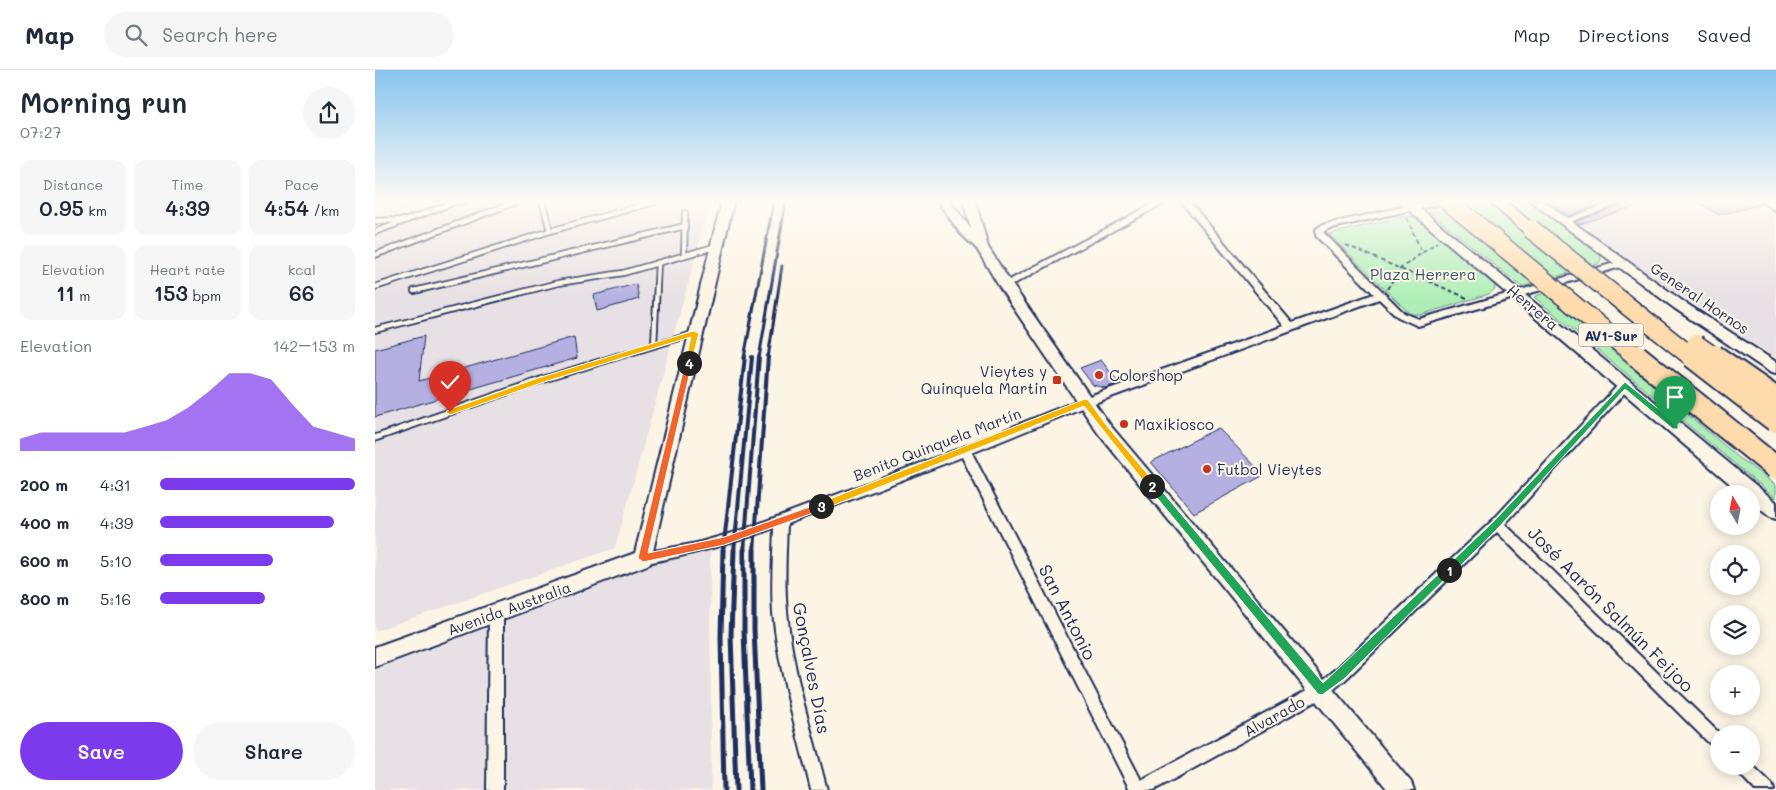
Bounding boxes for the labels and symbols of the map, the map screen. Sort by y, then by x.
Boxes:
street label: General Hornos [1647,258,1753,338]
park label: Plaza Herrera [1370,264,1476,284]
street label: Herrera [1503,280,1563,334]
road number: AV1-Sur [1579,324,1643,346]
pin: 4 [677,350,701,376]
pin [429,361,471,412]
place label: Vieytes y Quinquela Martin [921,361,1047,398]
place label: Colorshop [1109,365,1183,385]
marker: Colorshop [1093,369,1105,381]
marker: Vieytes y Quinquela Martin [1051,374,1063,386]
pin [1654,376,1696,427]
street label: Benito Quinquela Martín [850,403,1024,485]
place label: Maxikiosco [1134,414,1214,434]
marker: Maxikiosco [1118,418,1130,430]
place label: Futbol Vieytes [1217,459,1322,479]
marker: Futbol Vieytes [1201,463,1213,475]
pin: 2 [1139,474,1165,498]
north arrow [1710,485,1760,535]
pin: 3 [809,494,833,518]
street label: José Aarón Salmún Feijoo [1523,521,1699,697]
pin: 1 [1437,558,1461,582]
street label: San Antonio [1034,560,1103,664]
street label: Avenida Australia [445,576,573,640]
street label: Gonçalves Días [787,600,837,736]
street label: Alvarado [1240,691,1308,741]

